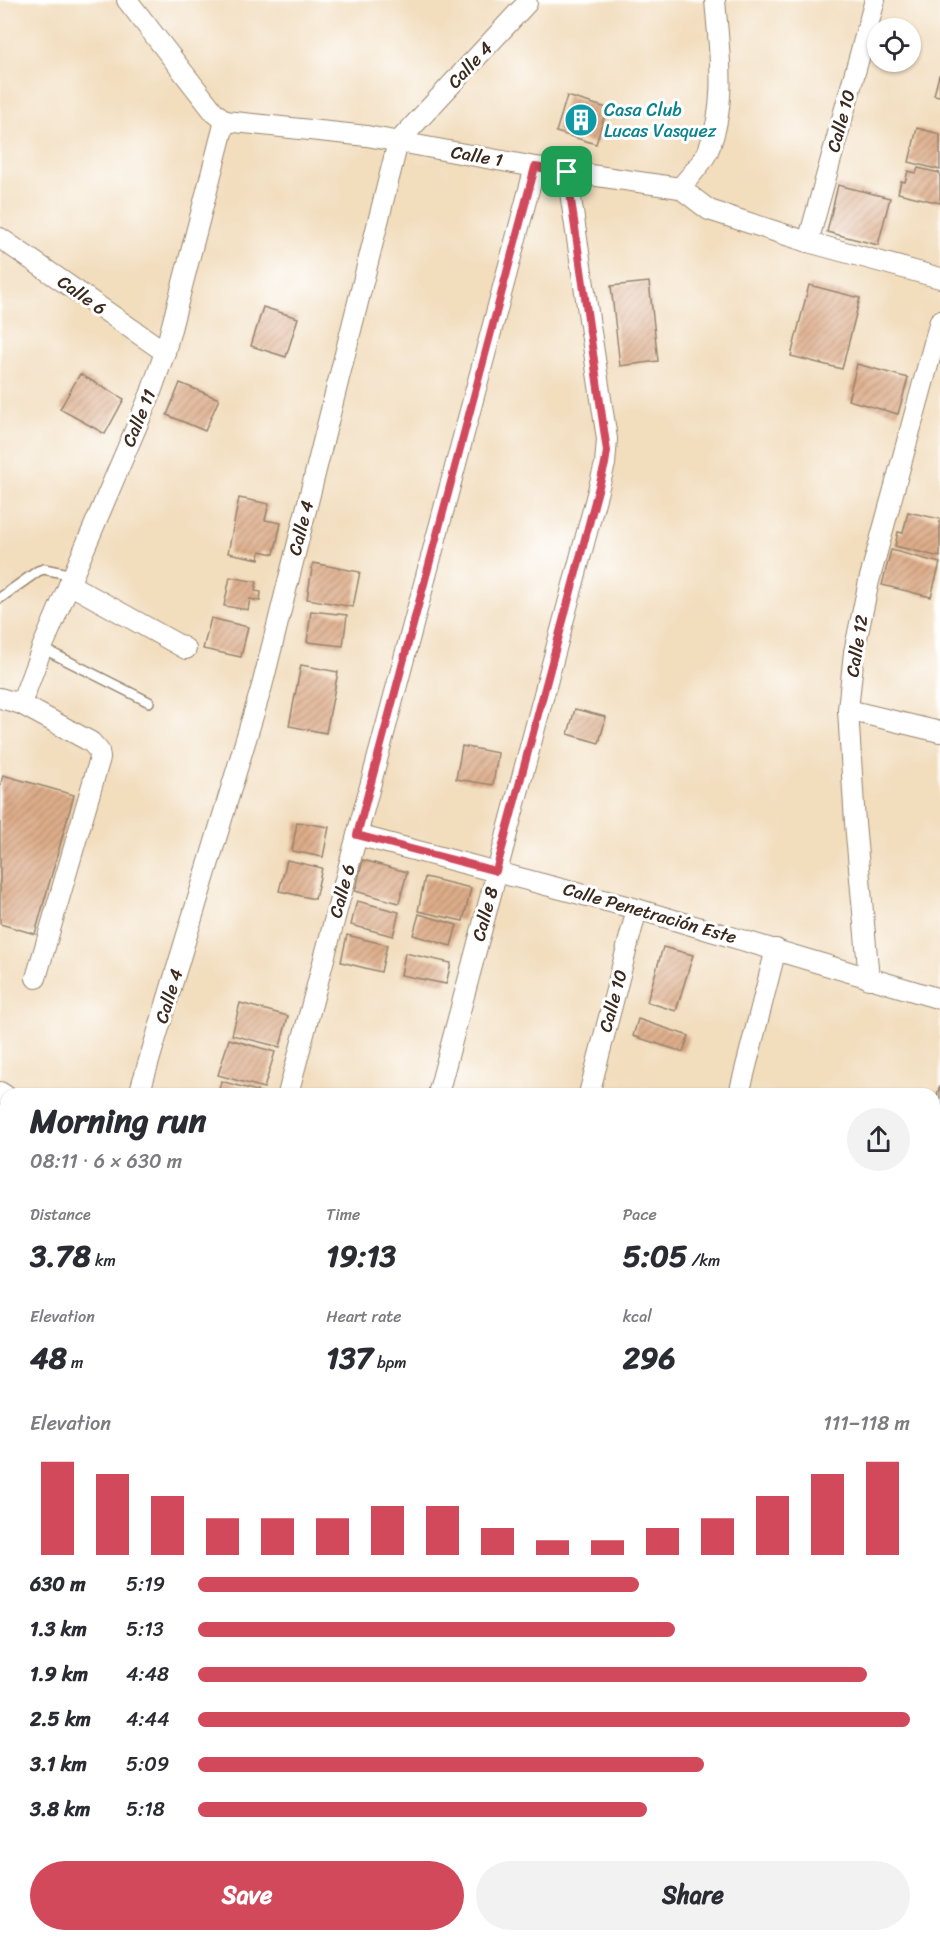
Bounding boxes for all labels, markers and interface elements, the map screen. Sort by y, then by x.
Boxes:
map controls [867,18,921,72]
button: locate [867,18,921,72]
street label: Calle 4 [439,34,501,96]
street label: Calle 10 [817,86,865,156]
place label: Casa Club Lucas Vasquez [604,94,717,147]
building icon: Casa Club Lucas Vasquez [563,102,599,138]
street label: Calle 1 [449,136,506,176]
pin [541,146,592,197]
icon: arrive [550,155,583,188]
street label: Calle 6 [50,266,114,324]
street label: Calle 11 [113,384,165,452]
street label: Calle 4 [279,497,323,559]
street label: Calle 12 [836,613,878,679]
street label: Calle 6 [319,860,365,922]
street label: Calle Penetración Este [559,873,741,953]
street label: Calle 8 [462,883,508,945]
street label: Calle 4 [146,965,192,1027]
street label: Calle 10 [589,966,637,1036]
text: Morning run [30,1092,206,1150]
button: share [847,1108,910,1171]
text: 08:11 · 6 × 630 m [30,1144,182,1179]
text: Distance [30,1200,91,1229]
text: Time [326,1200,360,1229]
text: Pace [623,1200,657,1229]
text: 3.78 [30,1229,91,1283]
text: 19:13 [326,1229,396,1283]
text: 5:05 [623,1229,687,1283]
text: km [91,1246,116,1275]
text: /km [687,1246,720,1275]
text: Elevation [30,1302,95,1331]
text: Heart rate [326,1302,401,1331]
text: kcal [623,1302,652,1331]
text: 48 [30,1331,67,1385]
text: 137 [326,1331,373,1385]
text: 296 [623,1331,675,1385]
text: m [67,1348,83,1377]
text: bpm [373,1348,407,1377]
text: Elevation [30,1406,111,1441]
text: 111–118 m [823,1406,910,1441]
text: 630 m [30,1567,86,1602]
text: 5:19 [126,1567,165,1602]
text: 1.3 km [30,1612,87,1647]
text: 5:13 [126,1612,164,1647]
text: 1.9 km [30,1657,88,1692]
text: 4:48 [126,1657,169,1692]
text: 2.5 km [30,1702,91,1737]
text: 4:44 [126,1702,170,1737]
text: 3.1 km [30,1747,87,1782]
text: 5:09 [126,1747,169,1782]
text: 3.8 km [30,1792,90,1827]
text: 5:18 [126,1792,165,1827]
button: Save [30,1861,464,1930]
button: Share [476,1861,910,1930]

